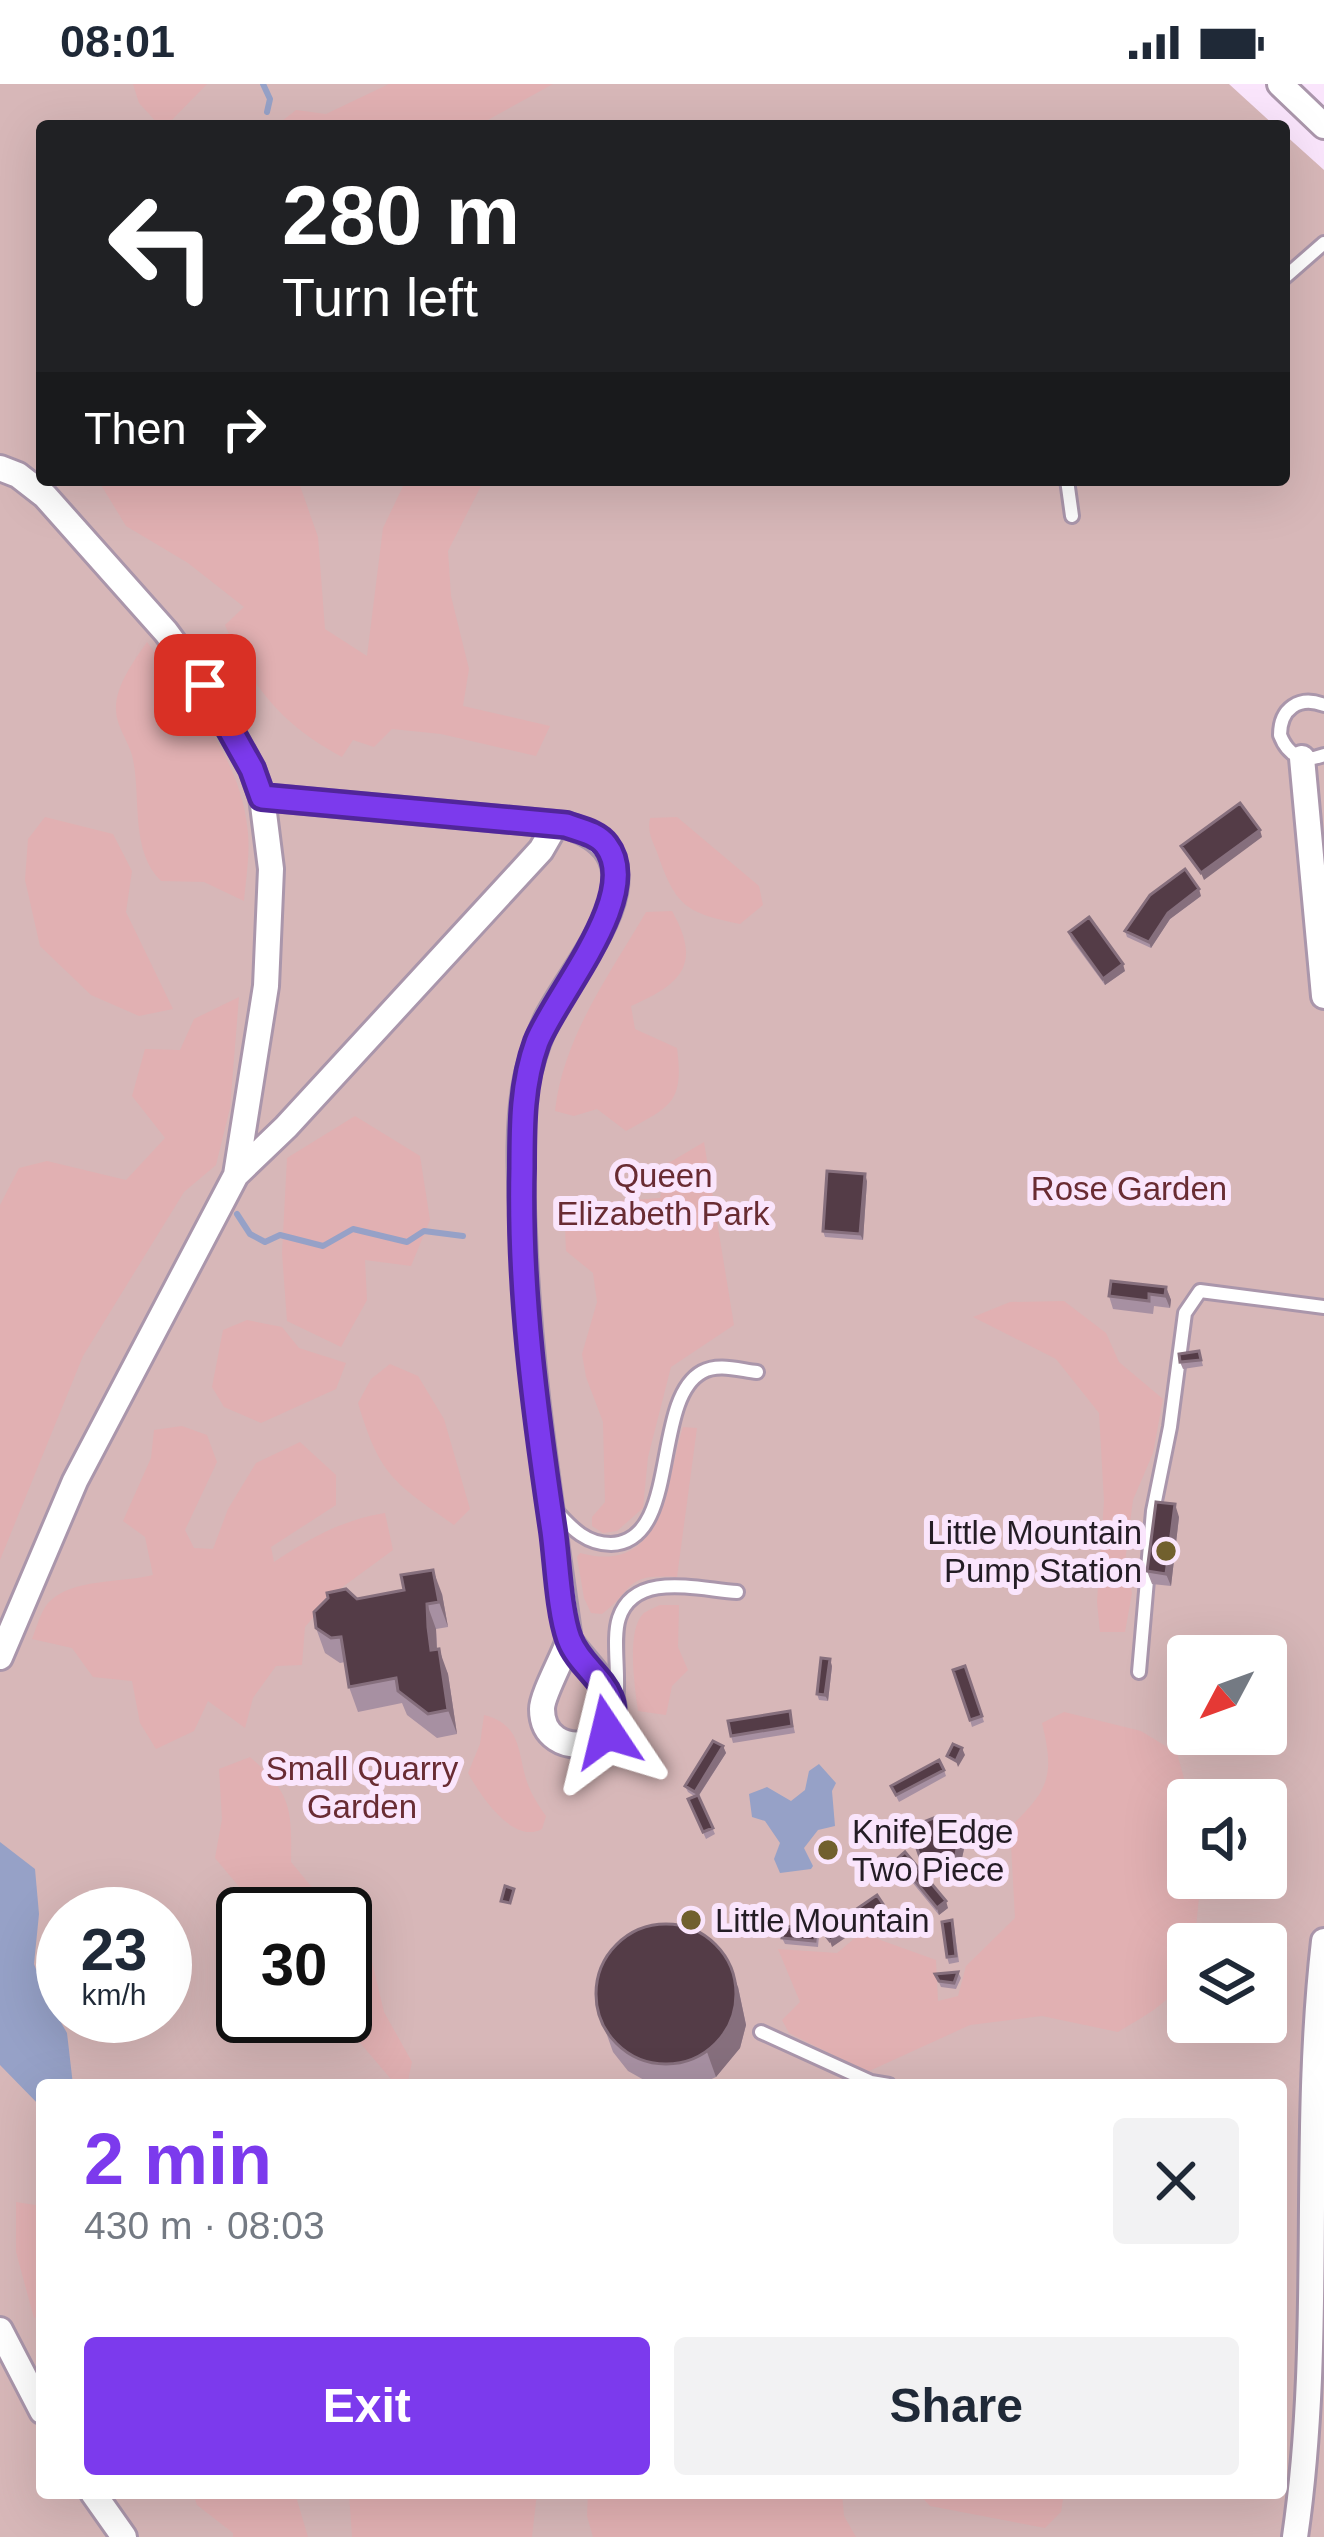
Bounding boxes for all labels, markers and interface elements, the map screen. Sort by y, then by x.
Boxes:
text: 08:01 [60,16,175,67]
icon: left [84,168,240,324]
text: 280 m [282,168,520,262]
text: Turn left [282,267,478,327]
icon: right [211,396,277,462]
text: Then [84,403,187,454]
pin [154,634,256,736]
icon: arrive [172,652,238,718]
park label: Queen Elizabeth Park [557,1157,770,1232]
park label: Rose Garden [1031,1170,1227,1207]
place label: Little Mountain Pump Station [927,1514,1142,1589]
marker: Little Mountain Pump Station [1153,1538,1179,1564]
north arrow [1167,1635,1287,1755]
map controls [1167,1635,1287,2043]
position arrow [544,1669,670,1795]
park label: Small Quarry Garden [266,1750,459,1825]
button: sound [1167,1779,1287,1899]
place label: Knife Edge Two Piece [852,1813,1013,1888]
marker: Knife Edge Two Piece [815,1837,841,1863]
speed limit sign: 30 [216,1887,372,2043]
place label: Little Mountain [715,1902,930,1939]
marker: Little Mountain [678,1907,704,1933]
text: 23 [81,1916,147,1983]
button: layers [1167,1923,1287,2043]
text: km/h [81,1978,147,2011]
button: close [1113,2118,1239,2244]
text: 2 min [84,2119,272,2199]
text: 430 m · 08:03 [84,2204,325,2247]
button: Exit [84,2337,650,2475]
button: Share [674,2337,1239,2475]

